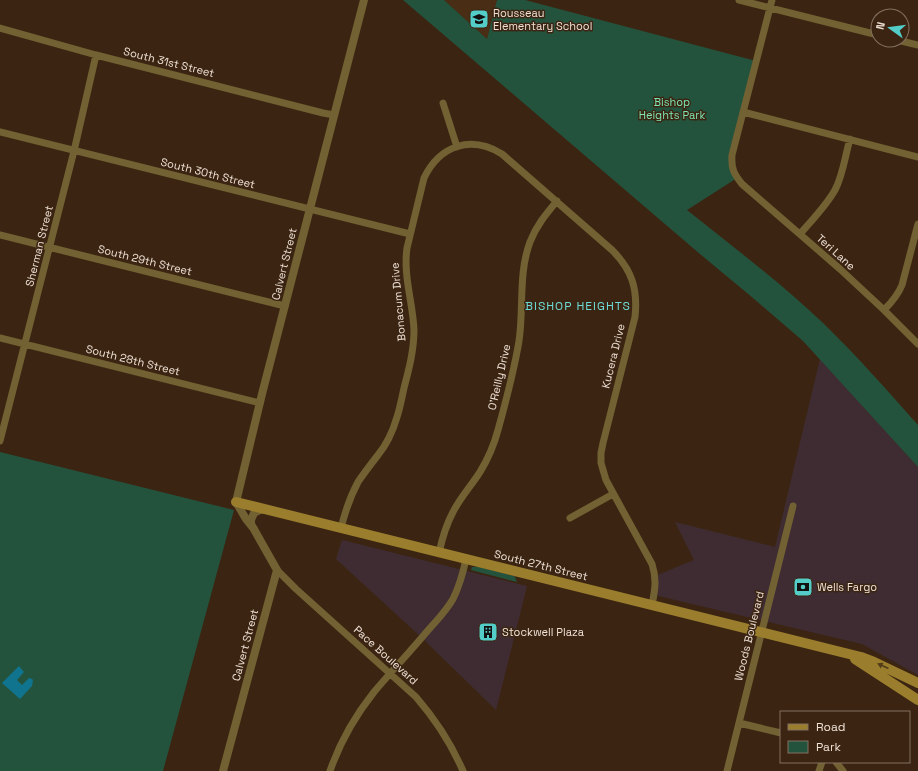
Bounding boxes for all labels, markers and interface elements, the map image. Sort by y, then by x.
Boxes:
place label: Rousseau Elementary School [493,6,592,33]
school or university icon: Rousseau Elementary School [468,8,490,30]
north arrow [870,8,910,48]
text: N [873,20,888,31]
street label: South 31st Street [122,44,216,80]
park label: Bishop Heights Park [639,95,705,122]
street label: South 30th Street [159,154,257,192]
street label: Sherman Street [22,204,56,288]
street label: Calvert Street [268,226,300,302]
street label: Teri Lane [814,231,858,273]
street label: South 29th Street [96,242,194,278]
street label: Bonacum Drive [388,262,408,342]
district label: BISHOP HEIGHTS [525,298,631,314]
street label: Kucera Drive [598,322,628,390]
street label: South 28th Street [84,342,182,378]
street label: O'Reilly Drive [485,343,513,411]
street label: South 27th Street [493,547,589,583]
bank icon: Wells Fargo [792,576,814,598]
place label: Wells Fargo [817,580,877,594]
street label: Woods Boulevard [731,590,767,682]
street label: Calvert Street [229,607,261,683]
building icon: Stockwell Plaza [477,621,499,643]
street label: Pace Boulevard [351,623,421,687]
place label: Stockwell Plaza [502,625,585,639]
one-way arrow [877,662,889,669]
legend [780,711,910,763]
text: Road [816,719,845,735]
text: Park [816,739,841,755]

